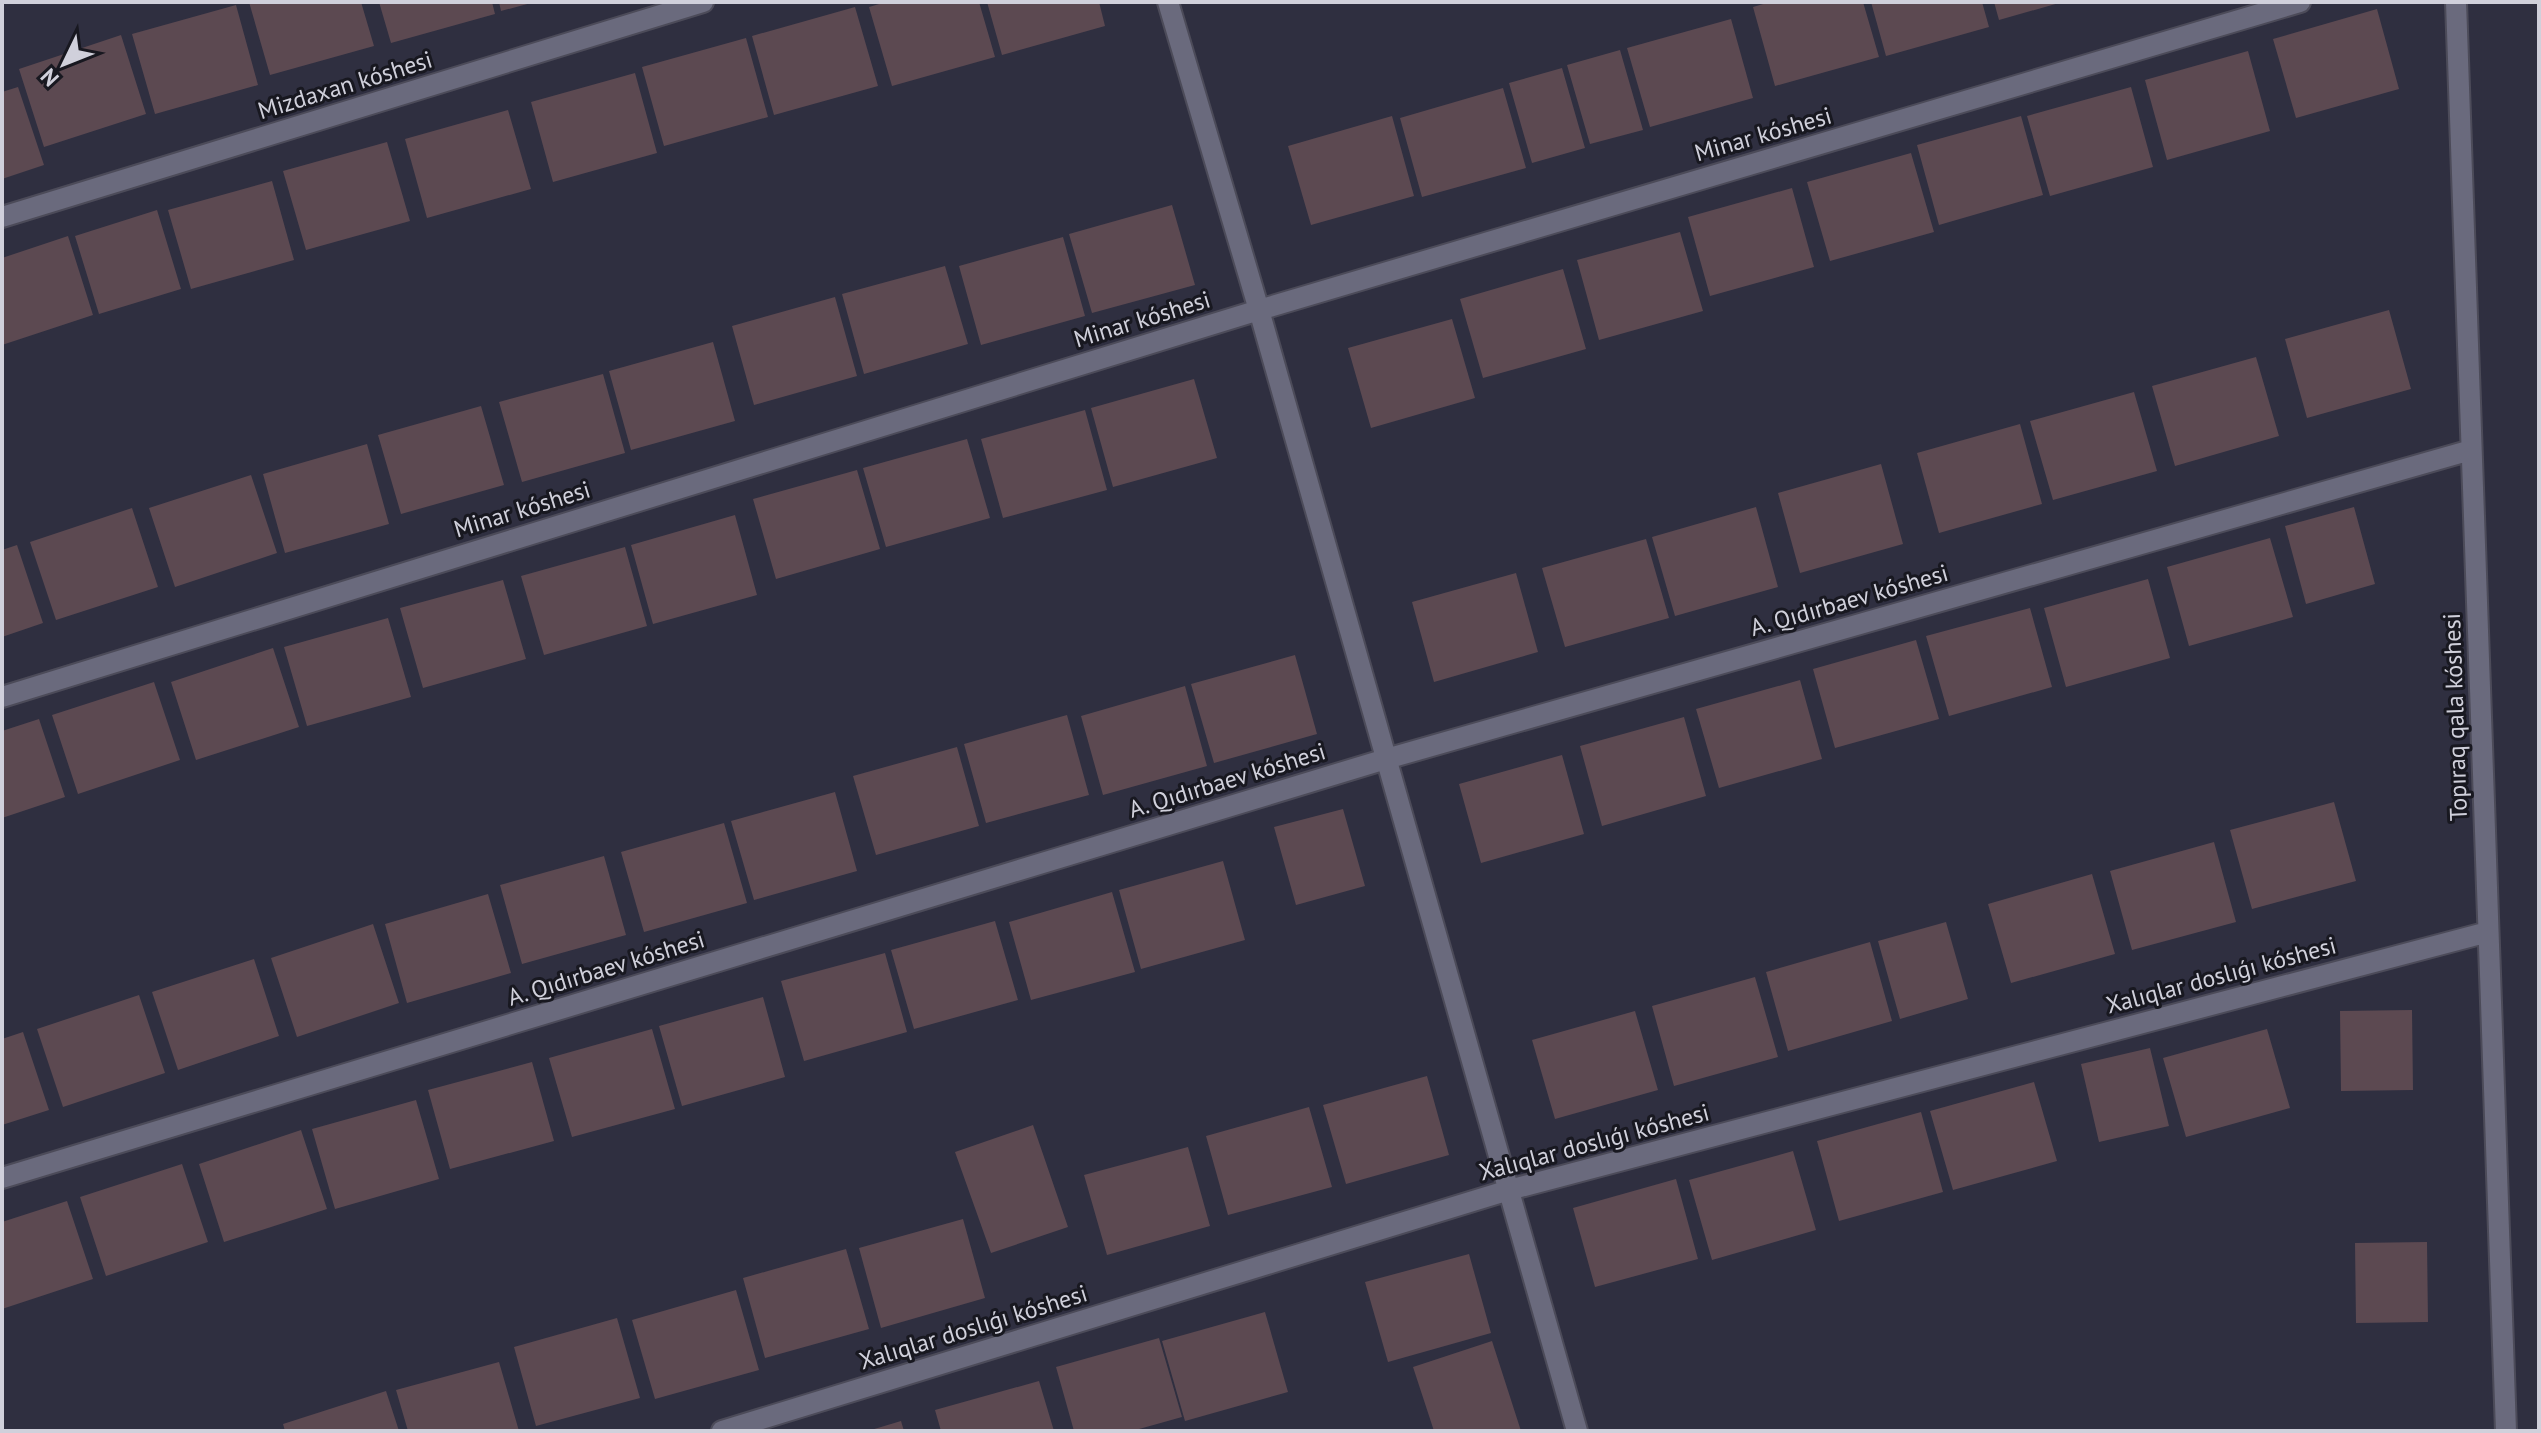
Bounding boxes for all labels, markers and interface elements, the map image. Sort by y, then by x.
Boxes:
north arrow [24,24,104,104]
street label: Mizdaxan kóshesi [254,44,436,126]
text: N [34,63,65,92]
street label: Minar kóshesi [1691,100,1835,168]
street label: Minar kóshesi [1070,284,1214,354]
street label: Minar kóshesi [450,474,594,544]
street label: A. Qıdırbaev kóshesi [1746,557,1952,643]
street label: Topıraq qala kóshesi [2436,612,2474,822]
street label: A. Qıdırbaev kóshesi [1125,735,1329,825]
street label: A. Qıdırbaev kóshesi [504,923,708,1013]
street label: Xalıqlar doslıǵı kóshesi [2103,929,2339,1021]
street label: Xalıqlar doslıǵı kóshesi [1476,1096,1712,1188]
street label: Xalıqlar doslıǵı kóshesi [855,1278,1091,1376]

